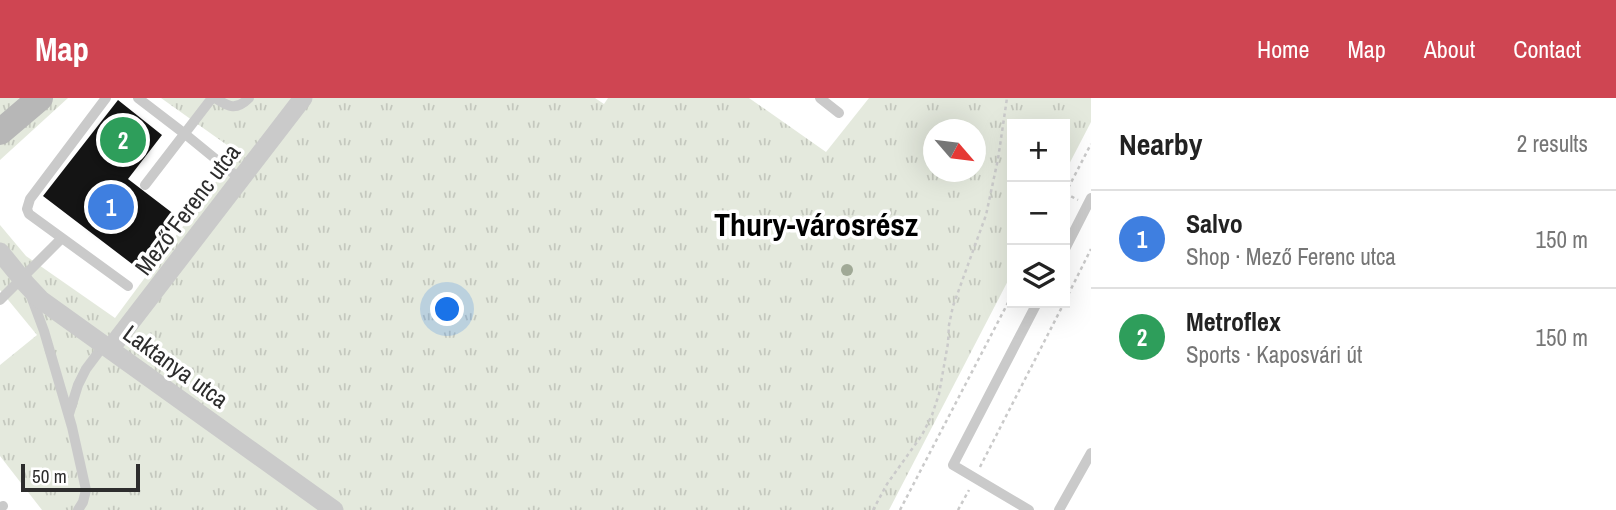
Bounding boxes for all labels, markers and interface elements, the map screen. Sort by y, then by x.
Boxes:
text: Map [35,27,89,71]
text: Home [1257,33,1309,65]
text: Map [1347,33,1386,65]
text: About [1424,33,1475,65]
text: Contact [1513,33,1581,65]
pin: 2 [100,114,146,166]
north arrow [923,119,986,182]
map controls [1007,119,1070,308]
button: + [1007,119,1070,182]
text: Nearby [1119,124,1202,164]
text: 2 results [1517,128,1588,159]
street label: Mező Ferenc utca [127,137,247,281]
pin: 1 [88,181,134,233]
button: − [1007,182,1070,245]
district label: Thury-városrész [714,203,918,246]
text: Salvo [1186,206,1243,241]
text: 1 [1137,224,1147,255]
text: 150 m [1536,224,1588,255]
text: Shop · Mező Ferenc utca [1186,241,1396,272]
button: layers [1007,245,1070,308]
your location [430,292,464,326]
text: Metroflex [1186,304,1281,339]
street label: Laktanya utca [117,317,235,415]
text: 2 [1137,322,1147,353]
text: 150 m [1536,322,1588,353]
text: Sports · Kaposvári út [1186,339,1362,370]
scale bar [21,461,140,493]
text: 50 m [32,463,67,489]

